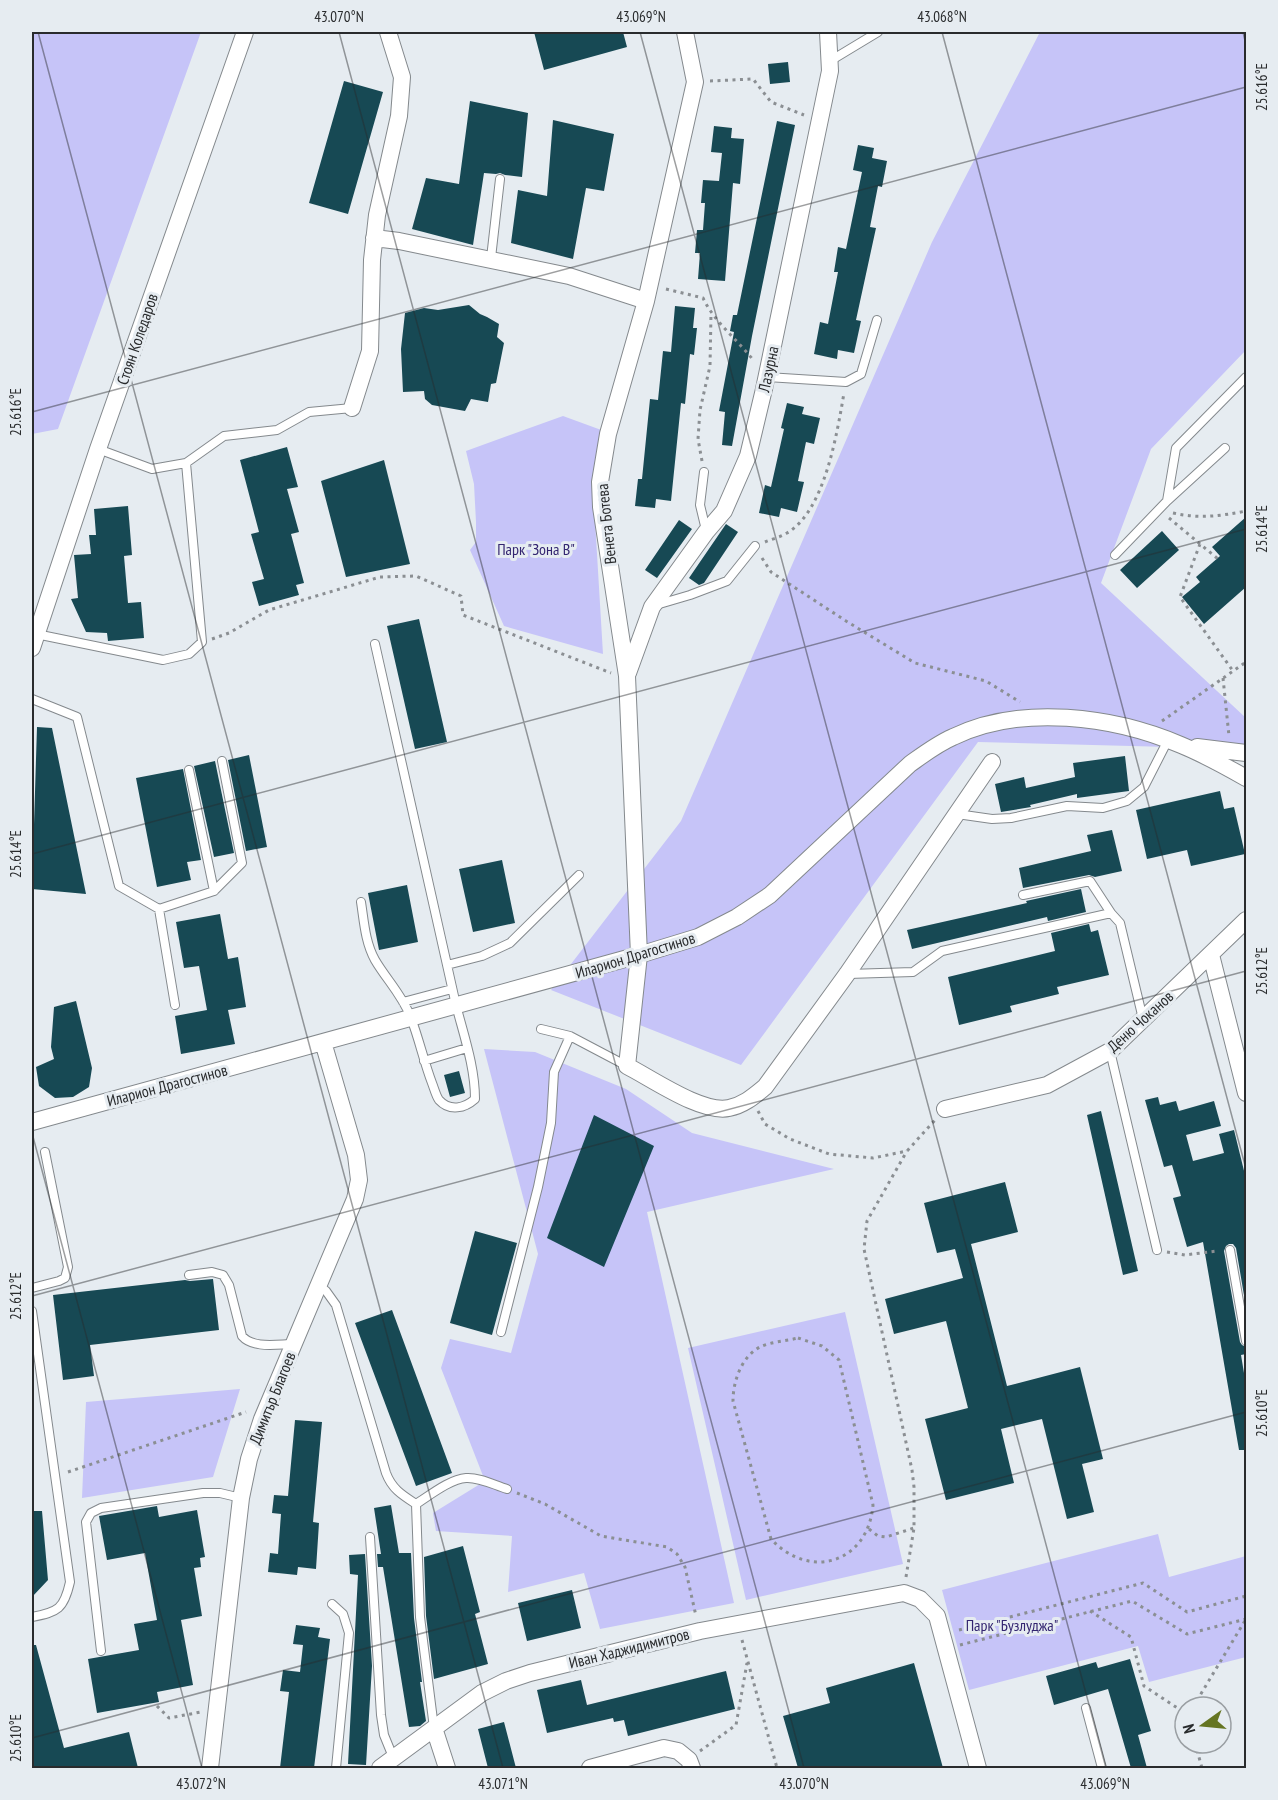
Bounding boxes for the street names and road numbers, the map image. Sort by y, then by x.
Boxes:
street label: Стоян Коледаров [112,291,162,387]
street label: Лазурна [753,344,783,395]
street label: Венета Ботева [592,483,620,565]
street label: Иларион Драгостинов [573,927,697,983]
street label: Деню Чоканов [1103,986,1177,1056]
street label: Иларион Драгостинов [105,1059,229,1111]
street label: Димитър Благоев [244,1349,300,1447]
street label: Иван Хаджидимитров [567,1623,691,1673]

